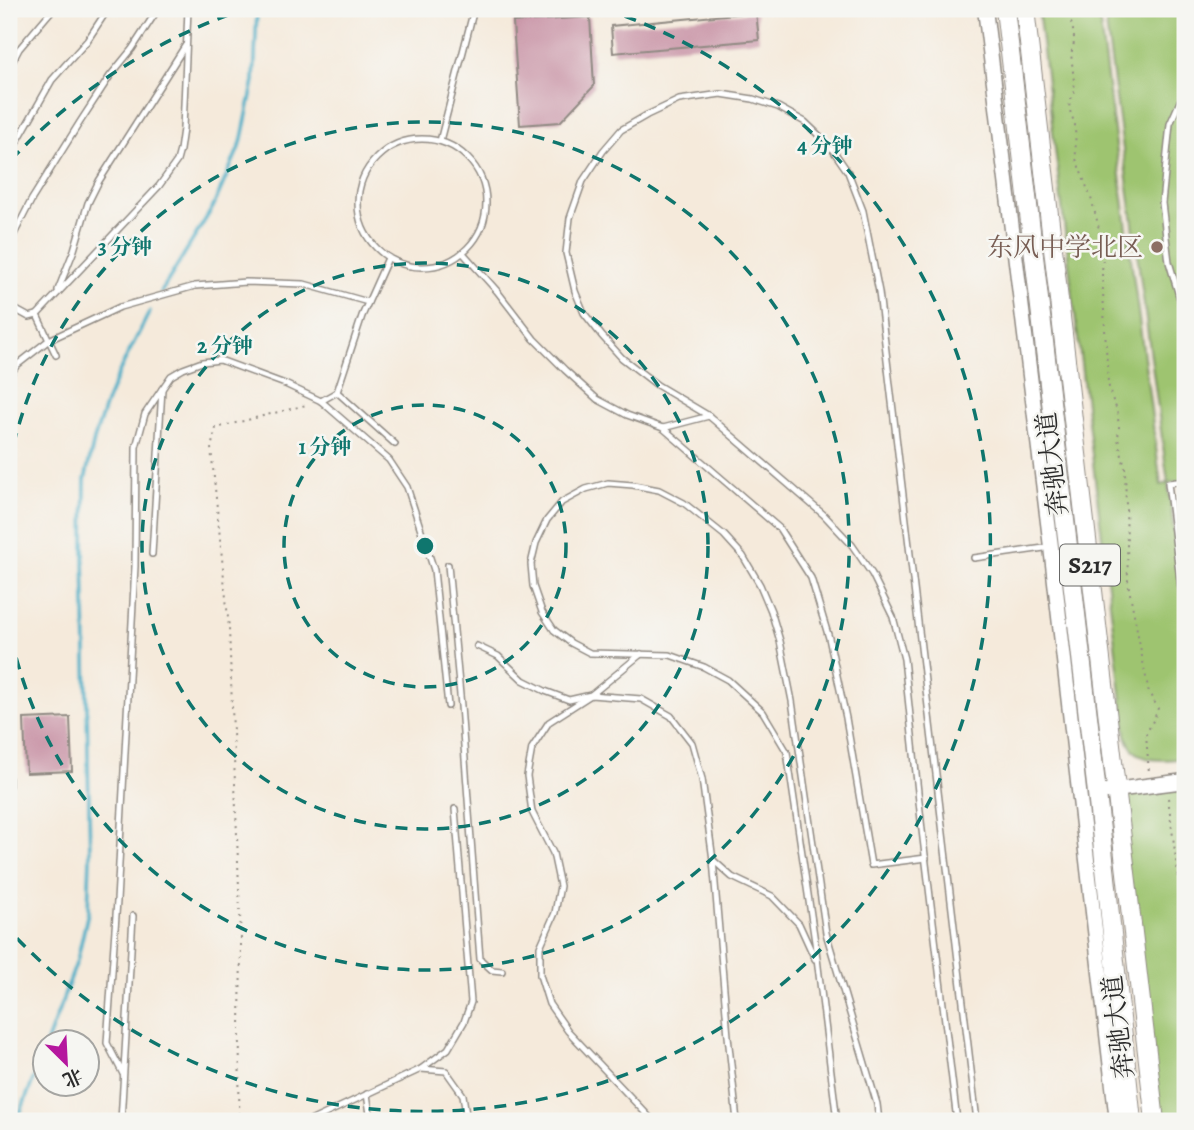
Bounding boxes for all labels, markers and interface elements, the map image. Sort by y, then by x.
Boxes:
text: 4 分钟 [797,132,853,160]
place label: 东风中学北区 [987,230,1143,265]
text: 3 分钟 [98,233,152,261]
marker: 东风中学北区 [1149,239,1165,255]
text: 2 分钟 [197,332,253,360]
street label: 奔驰大道 [1029,410,1076,518]
text: 1 分钟 [298,433,352,461]
centre of rings [413,534,437,558]
road number: S217 [1060,544,1120,586]
street label: 奔驰大道 [1095,973,1142,1081]
north arrow [32,1028,102,1098]
text: 北 [59,1062,86,1093]

